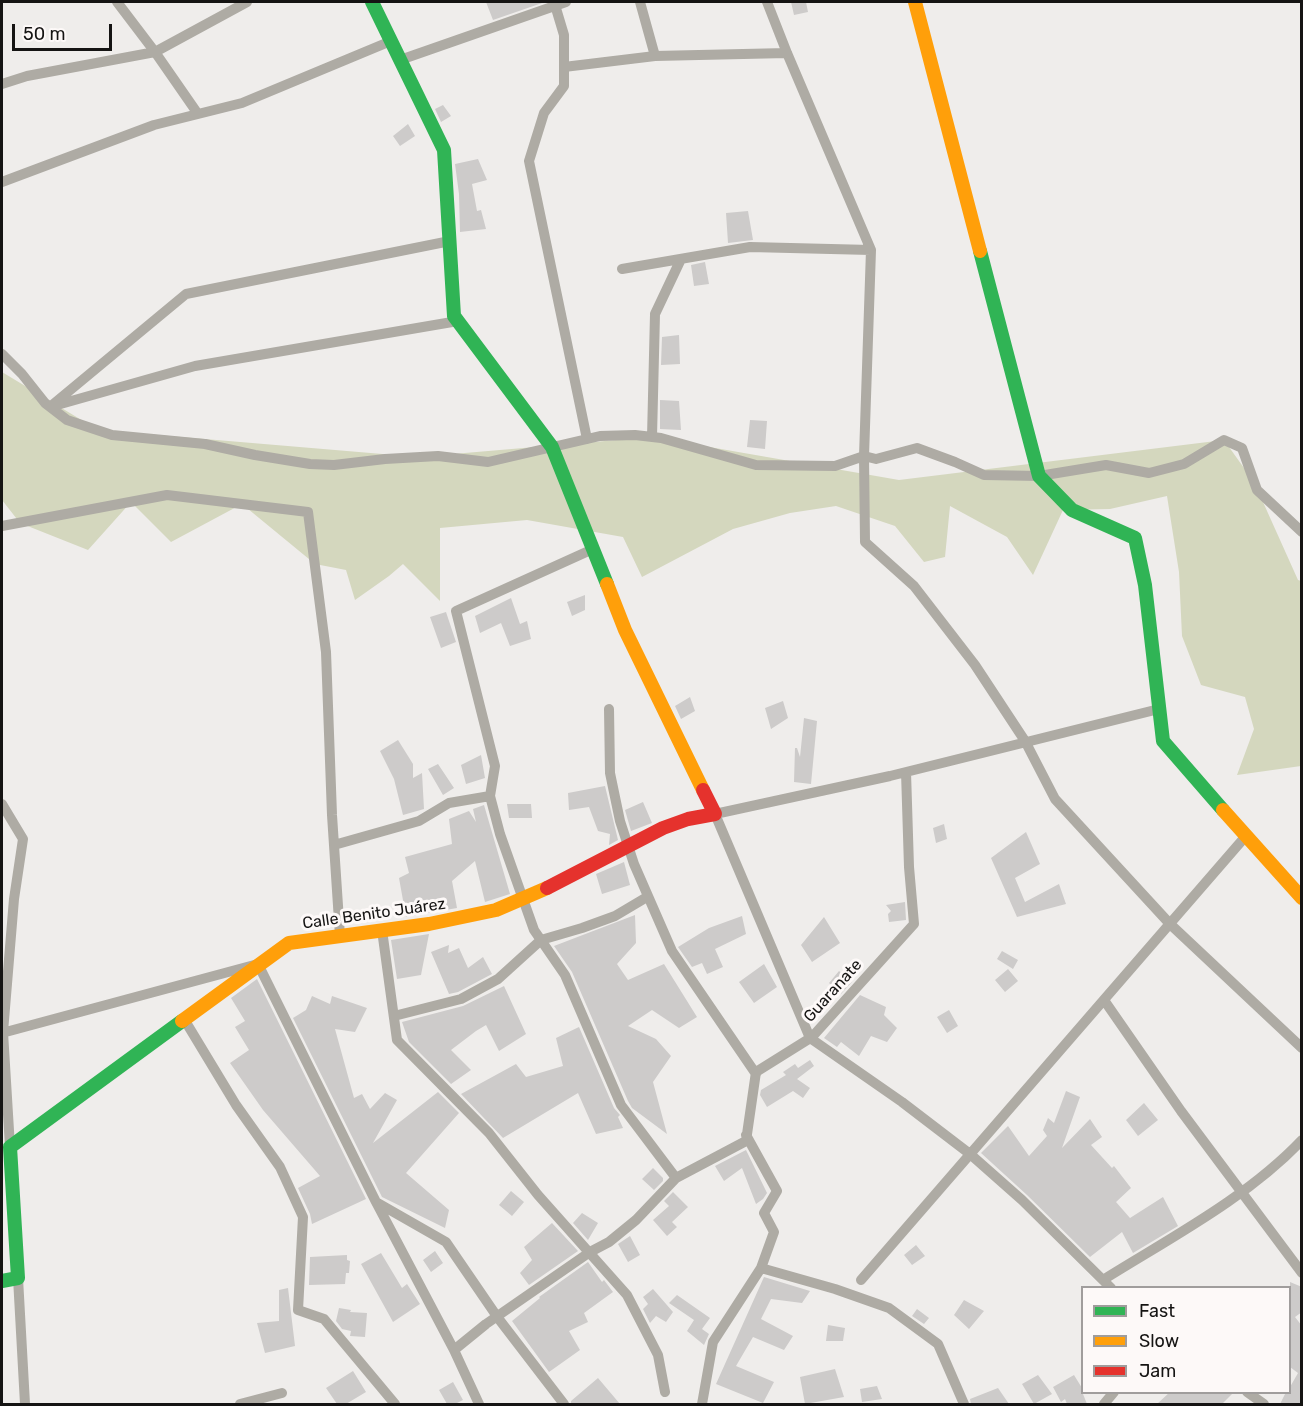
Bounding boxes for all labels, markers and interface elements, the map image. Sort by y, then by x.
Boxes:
scale bar [15,12,116,50]
text: 50 m [23,23,66,45]
street label: Calle Benito Juárez [301,894,447,934]
street label: Guaranate [800,956,866,1026]
legend [1081,1286,1291,1394]
text: Fast [1139,1300,1175,1322]
text: Slow [1139,1330,1179,1352]
text: Jam [1139,1360,1176,1382]

